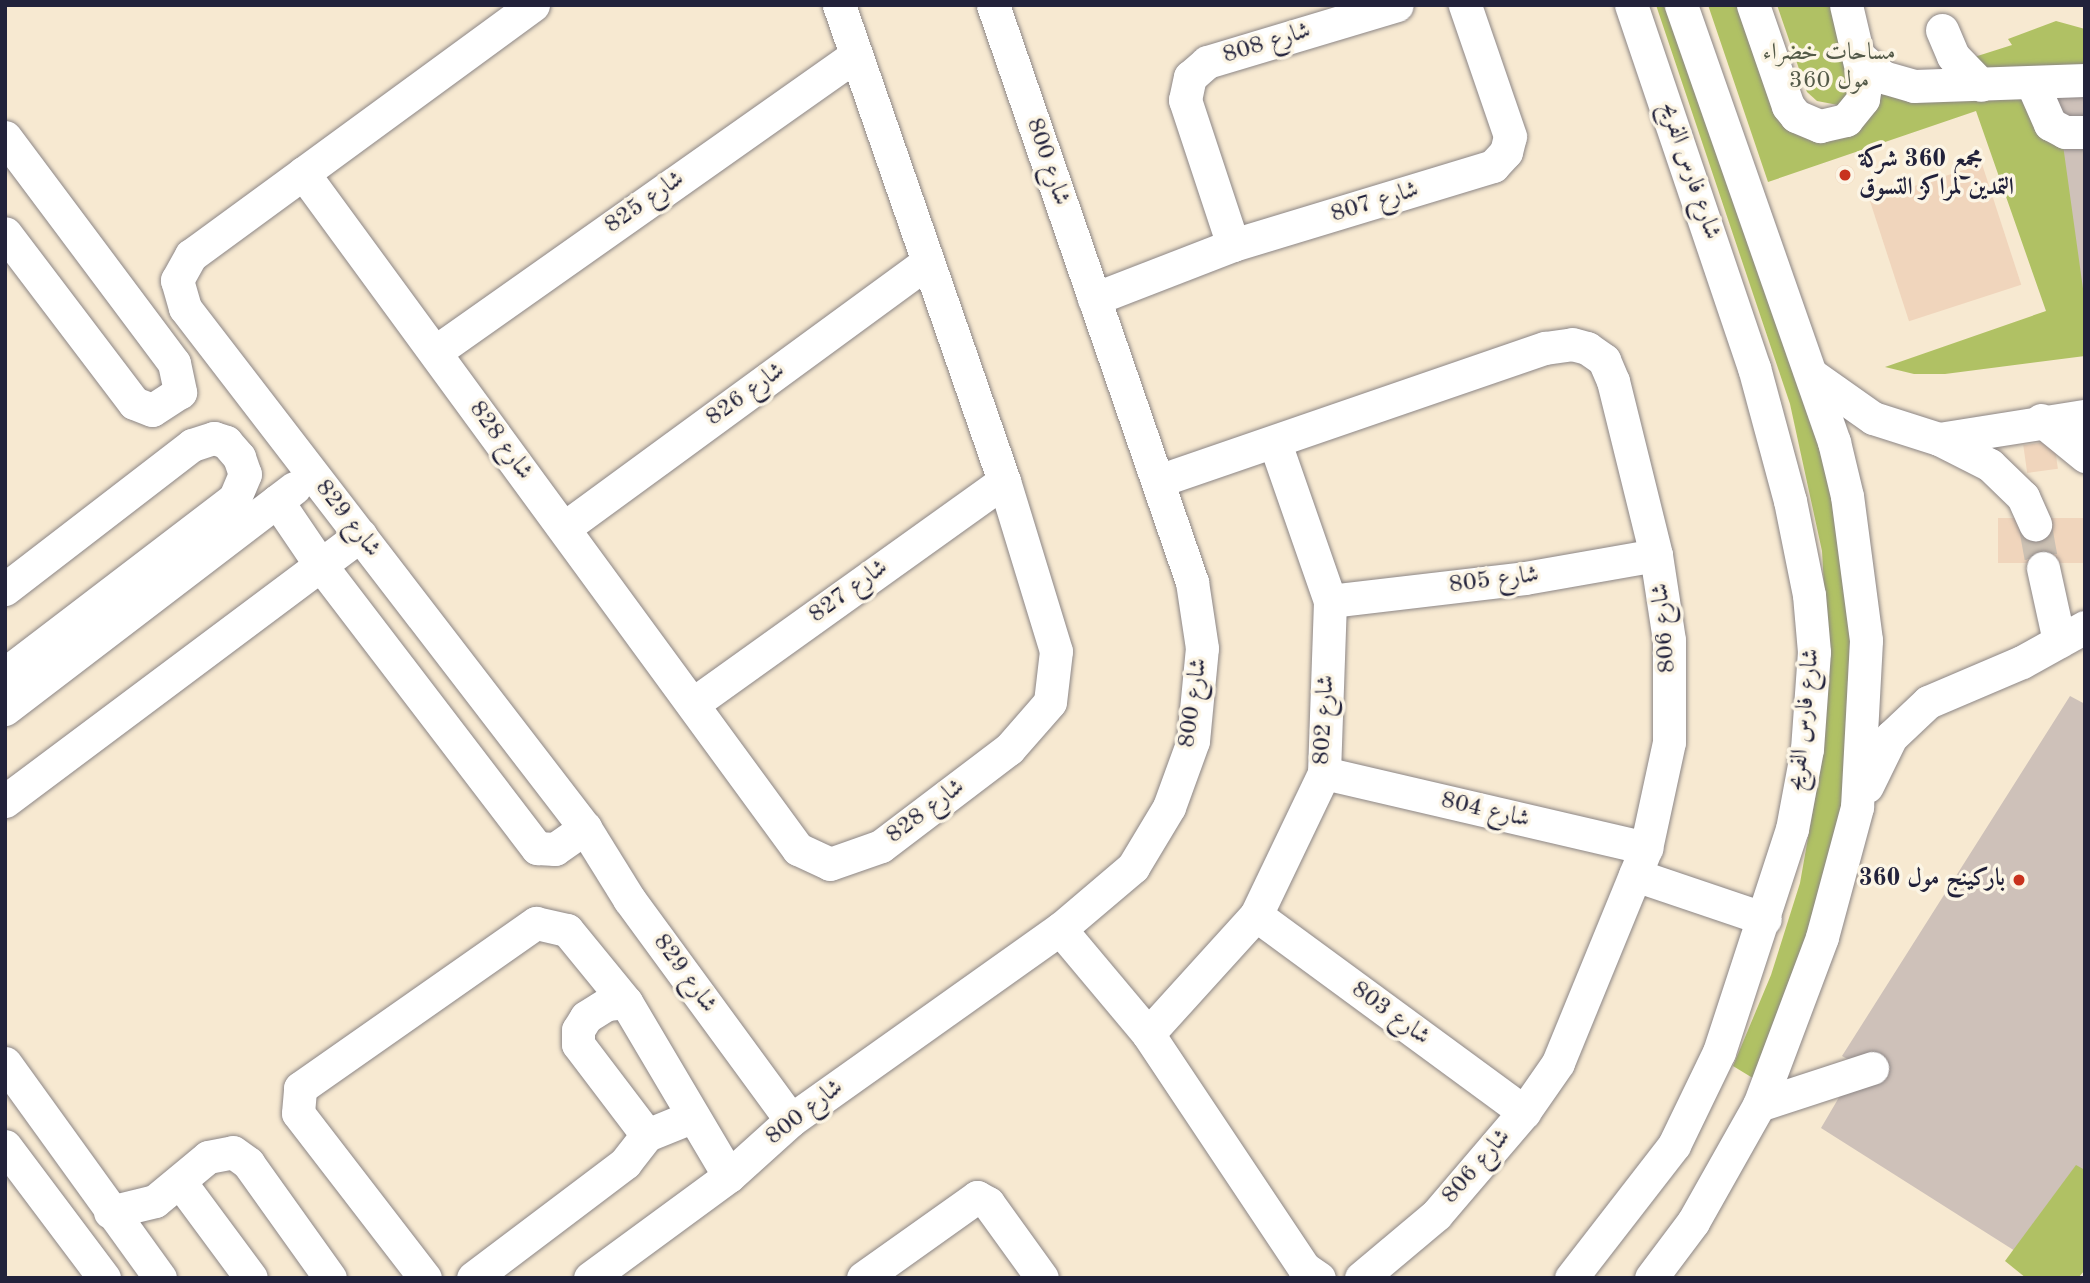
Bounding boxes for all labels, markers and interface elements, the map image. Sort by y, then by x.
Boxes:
street label: شارع 808 [1220,17,1314,71]
park label: مساحات خضراء 360 مول [1762,40,1896,96]
street label: شارع فارس الفريح [1652,99,1726,243]
street label: شارع 800 [1019,115,1075,209]
place label: مجمع 360 شركة التمدين لمراكز التسوق [1859,147,2014,203]
street label: شارع 825 [600,165,690,241]
marker: مجمع 360 شركة التمدين لمراكز التسوق [1837,167,1853,183]
street label: شارع 807 [1328,176,1422,230]
street label: شارع 826 [701,357,791,433]
street label: شارع 828 [462,396,538,486]
street label: شارع 829 [308,475,386,563]
street label: شارع 827 [804,554,894,630]
street label: شارع 805 [1448,561,1540,601]
street label: شارع 806 [1647,582,1683,674]
street label: شارع فارس الفريح [1783,647,1827,793]
street label: شارع 800 [1173,656,1215,750]
street label: شارع 802 [1308,674,1342,766]
street label: شارع 828 [881,773,971,851]
street label: شارع 804 [1438,787,1532,835]
place label: باركينج مول 360 [1859,866,2005,894]
marker: باركينج مول 360 [2011,872,2027,888]
street label: شارع 829 [646,929,722,1019]
street label: شارع 803 [1345,976,1435,1052]
street label: شارع 800 [761,1074,849,1152]
street label: شارع 806 [1437,1124,1517,1210]

